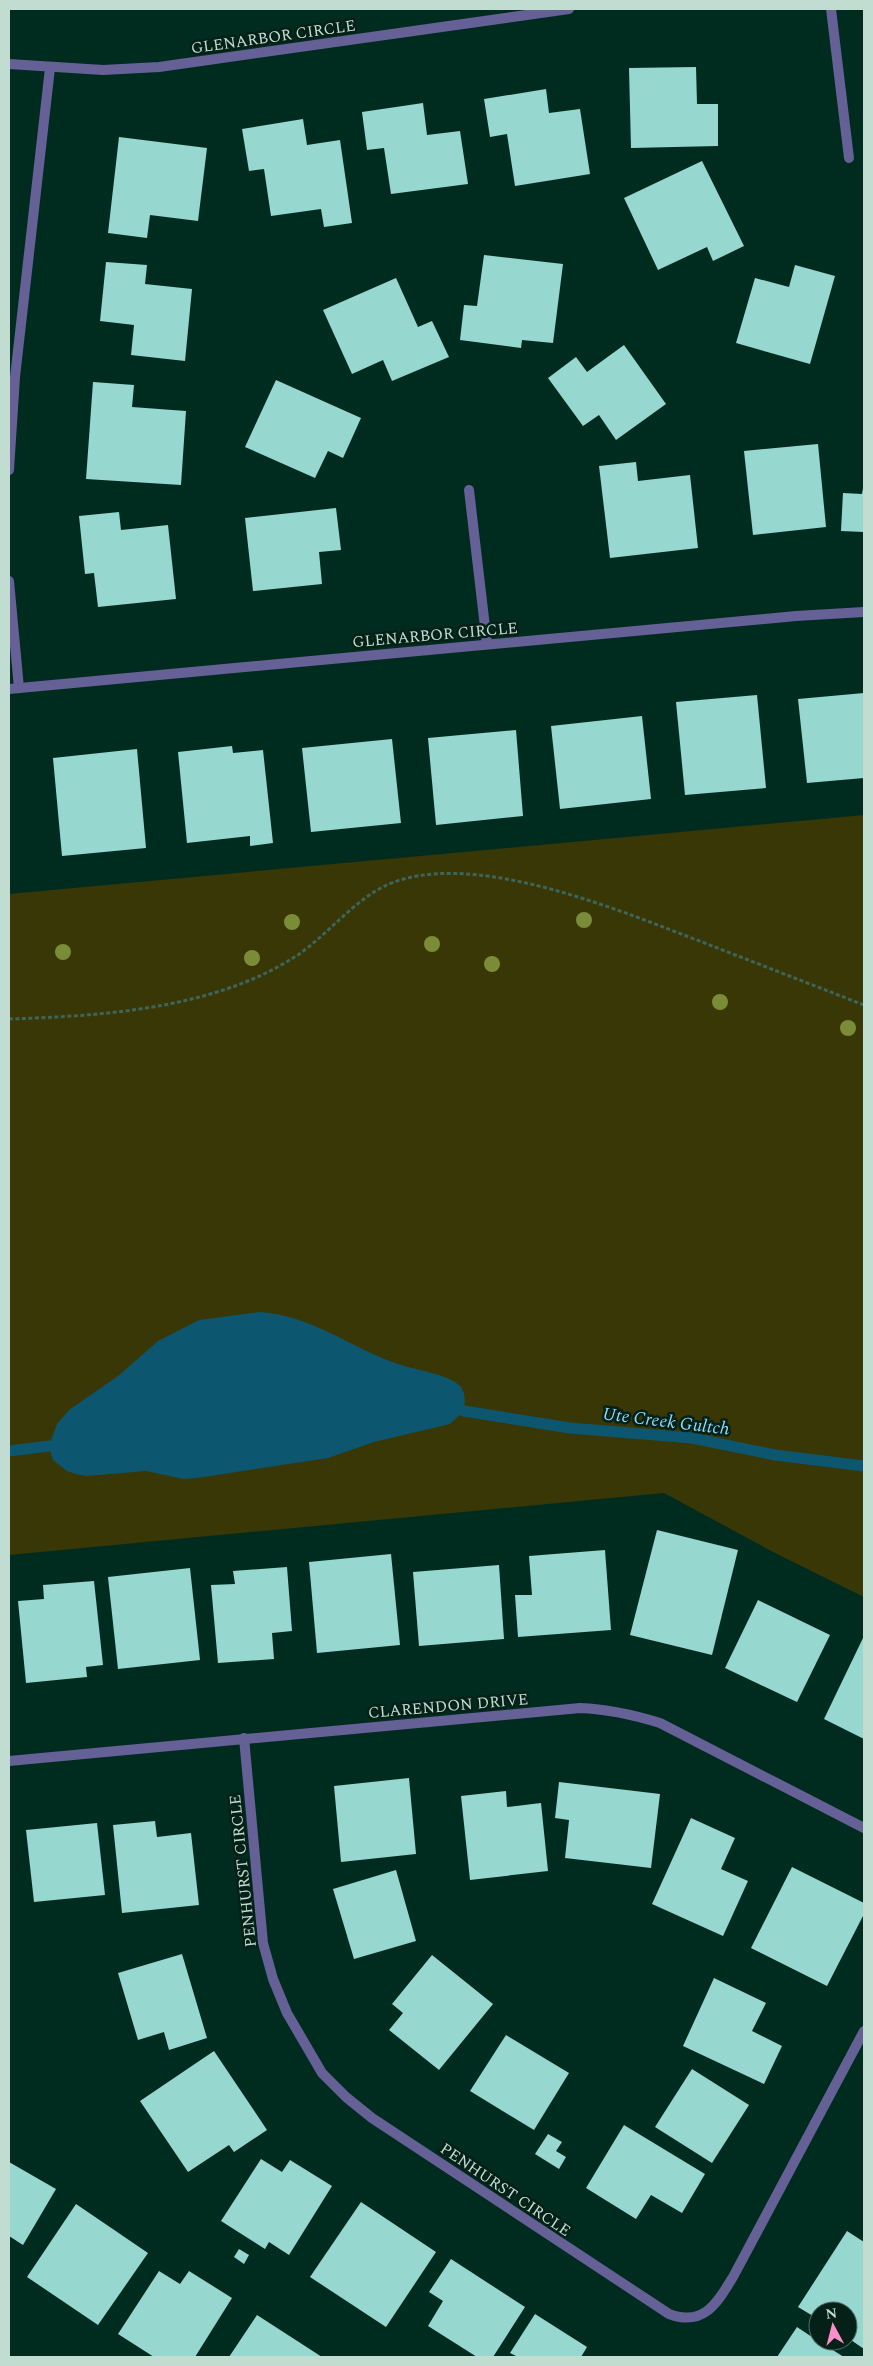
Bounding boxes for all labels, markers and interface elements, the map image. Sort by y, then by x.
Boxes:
street label: GLENARBOR CIRCLE [189,14,357,60]
street label: GLENARBOR CIRCLE [351,616,519,654]
water label: Ute Creek Gultch [601,1400,731,1443]
street label: CLARENDON DRIVE [367,1687,529,1725]
street label: PENHURST CIRCLE [223,1793,263,1948]
street label: PENHURST CIRCLE [435,2137,576,2243]
north arrow [808,2301,858,2351]
text: N [825,2302,838,2325]

